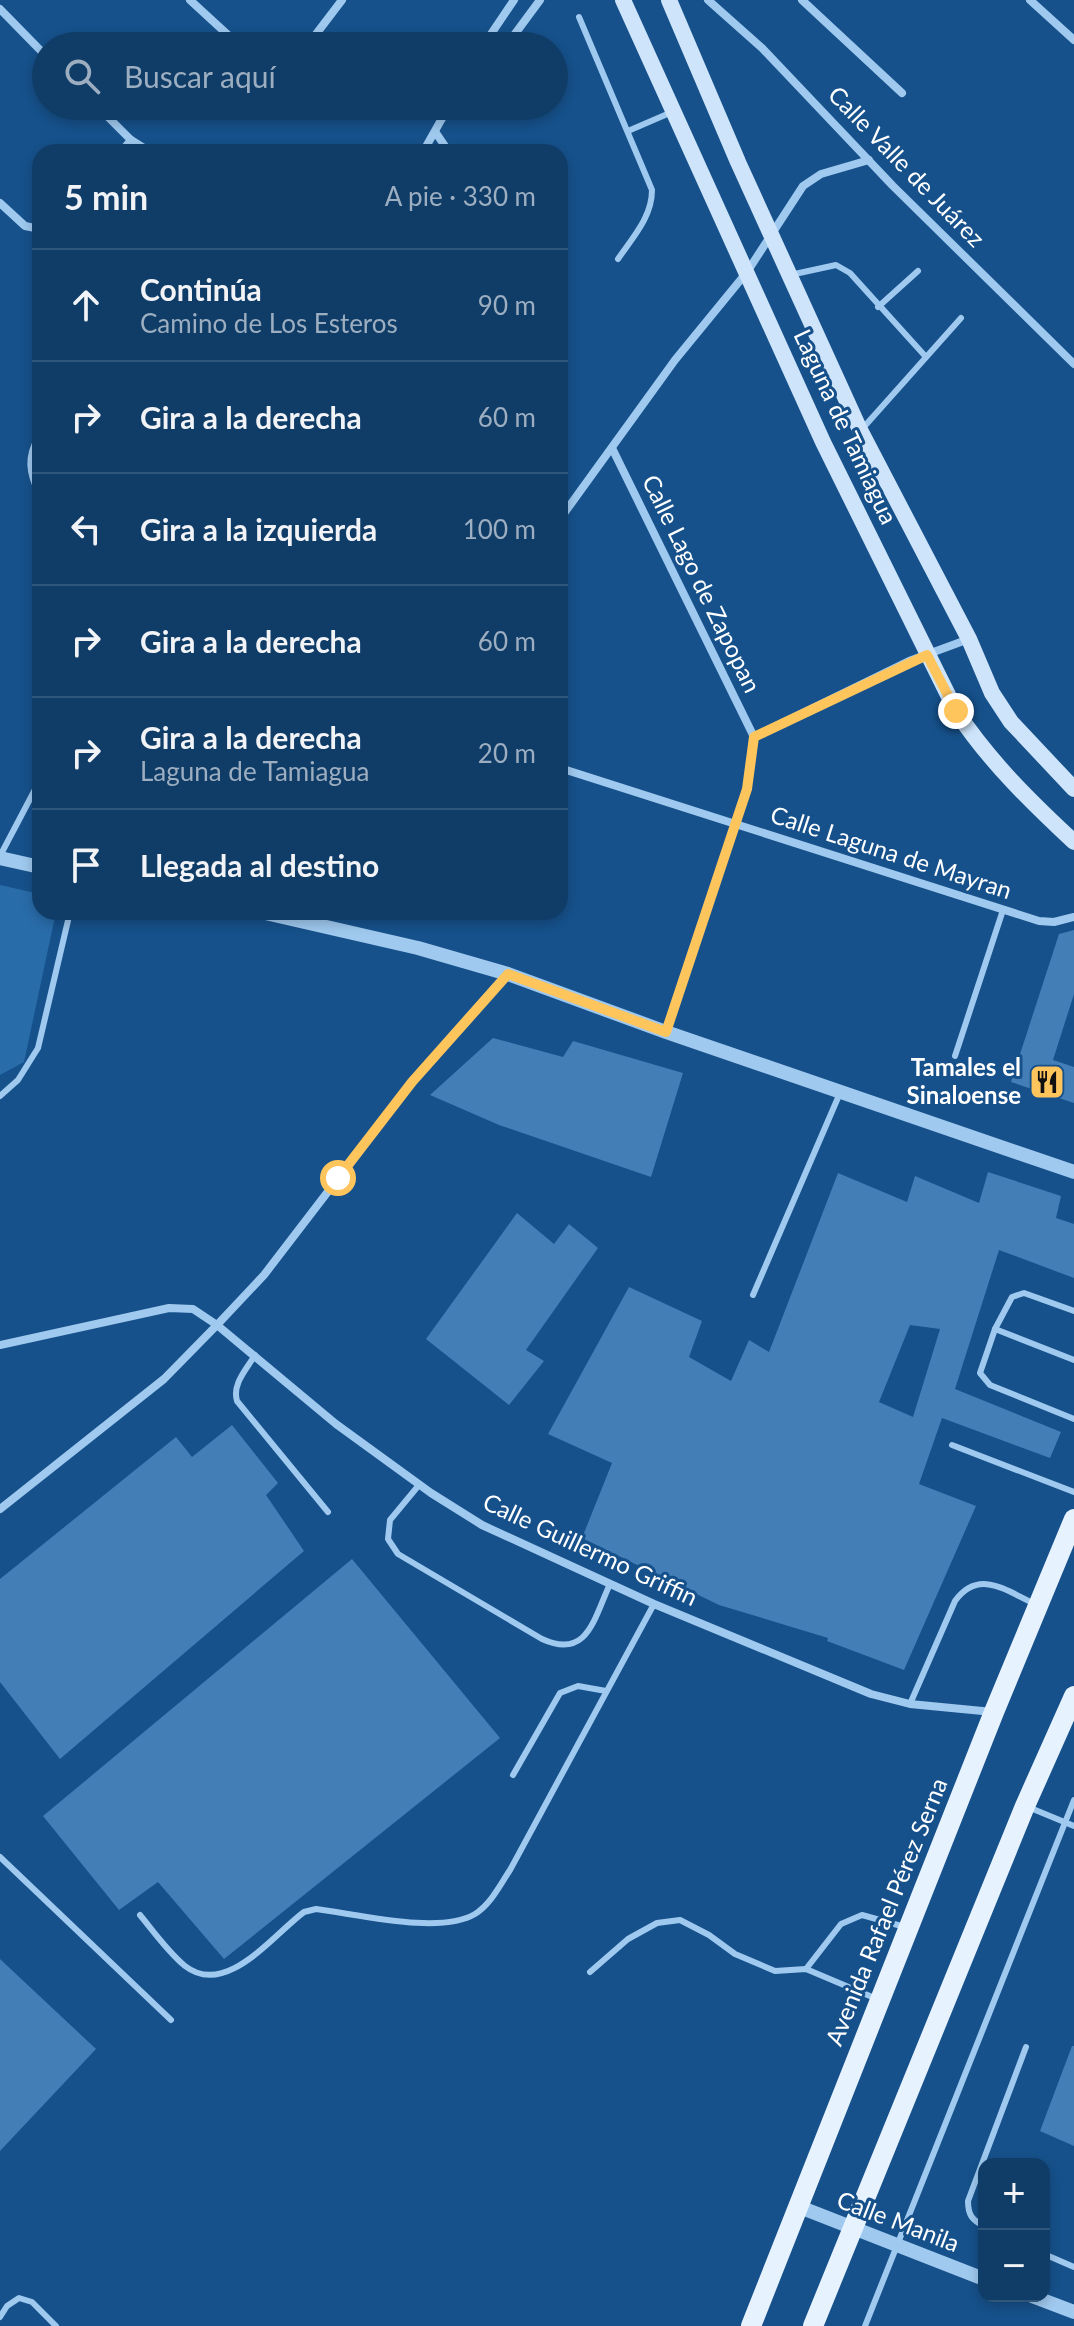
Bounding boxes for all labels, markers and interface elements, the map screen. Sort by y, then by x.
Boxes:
search box [32,32,568,120]
icon: search [60,54,104,98]
text: Buscar aquí [124,58,276,94]
street label: Calle Valle de Juárez [823,80,991,252]
text: 5 min [64,176,148,217]
text: A pie · 330 m [385,180,536,212]
text: Continúa [140,271,262,307]
icon: ahead [64,283,108,327]
text: 90 m [478,289,536,321]
text: Camino de Los Esteros [140,307,398,339]
street label: Laguna de Tamiagua [788,324,904,528]
icon: right [64,395,108,439]
text: Gira a la derecha [140,399,362,435]
text: 60 m [478,401,536,433]
street label: Calle Lago de Zapopan [637,470,768,697]
icon: left [64,507,108,551]
text: Gira a la izquierda [140,511,377,547]
text: 100 m [463,513,536,545]
icon: right [64,619,108,663]
text: Gira a la derecha [140,623,362,659]
text: 60 m [478,625,536,657]
route end [938,693,974,729]
text: Gira a la derecha [140,719,362,755]
icon: right [64,731,108,775]
text: 20 m [478,737,536,769]
text: Laguna de Tamiagua [140,755,369,787]
street label: Calle Laguna de Mayran [767,799,1016,904]
icon: arrive [64,843,108,887]
text: Llegada al destino [140,847,379,883]
place label: Tamales el Sinaloense [907,1052,1021,1109]
restaurant icon: Tamales el Sinaloense [1028,1063,1066,1101]
route start [320,1160,356,1196]
street label: Calle Guillermo Griffin [479,1486,703,1611]
street label: Avenida Rafael Pérez Serna [819,1773,953,2049]
map controls [978,2158,1050,2302]
button: + [978,2158,1050,2230]
street label: Calle Manila [833,2184,964,2257]
button: − [978,2230,1050,2302]

